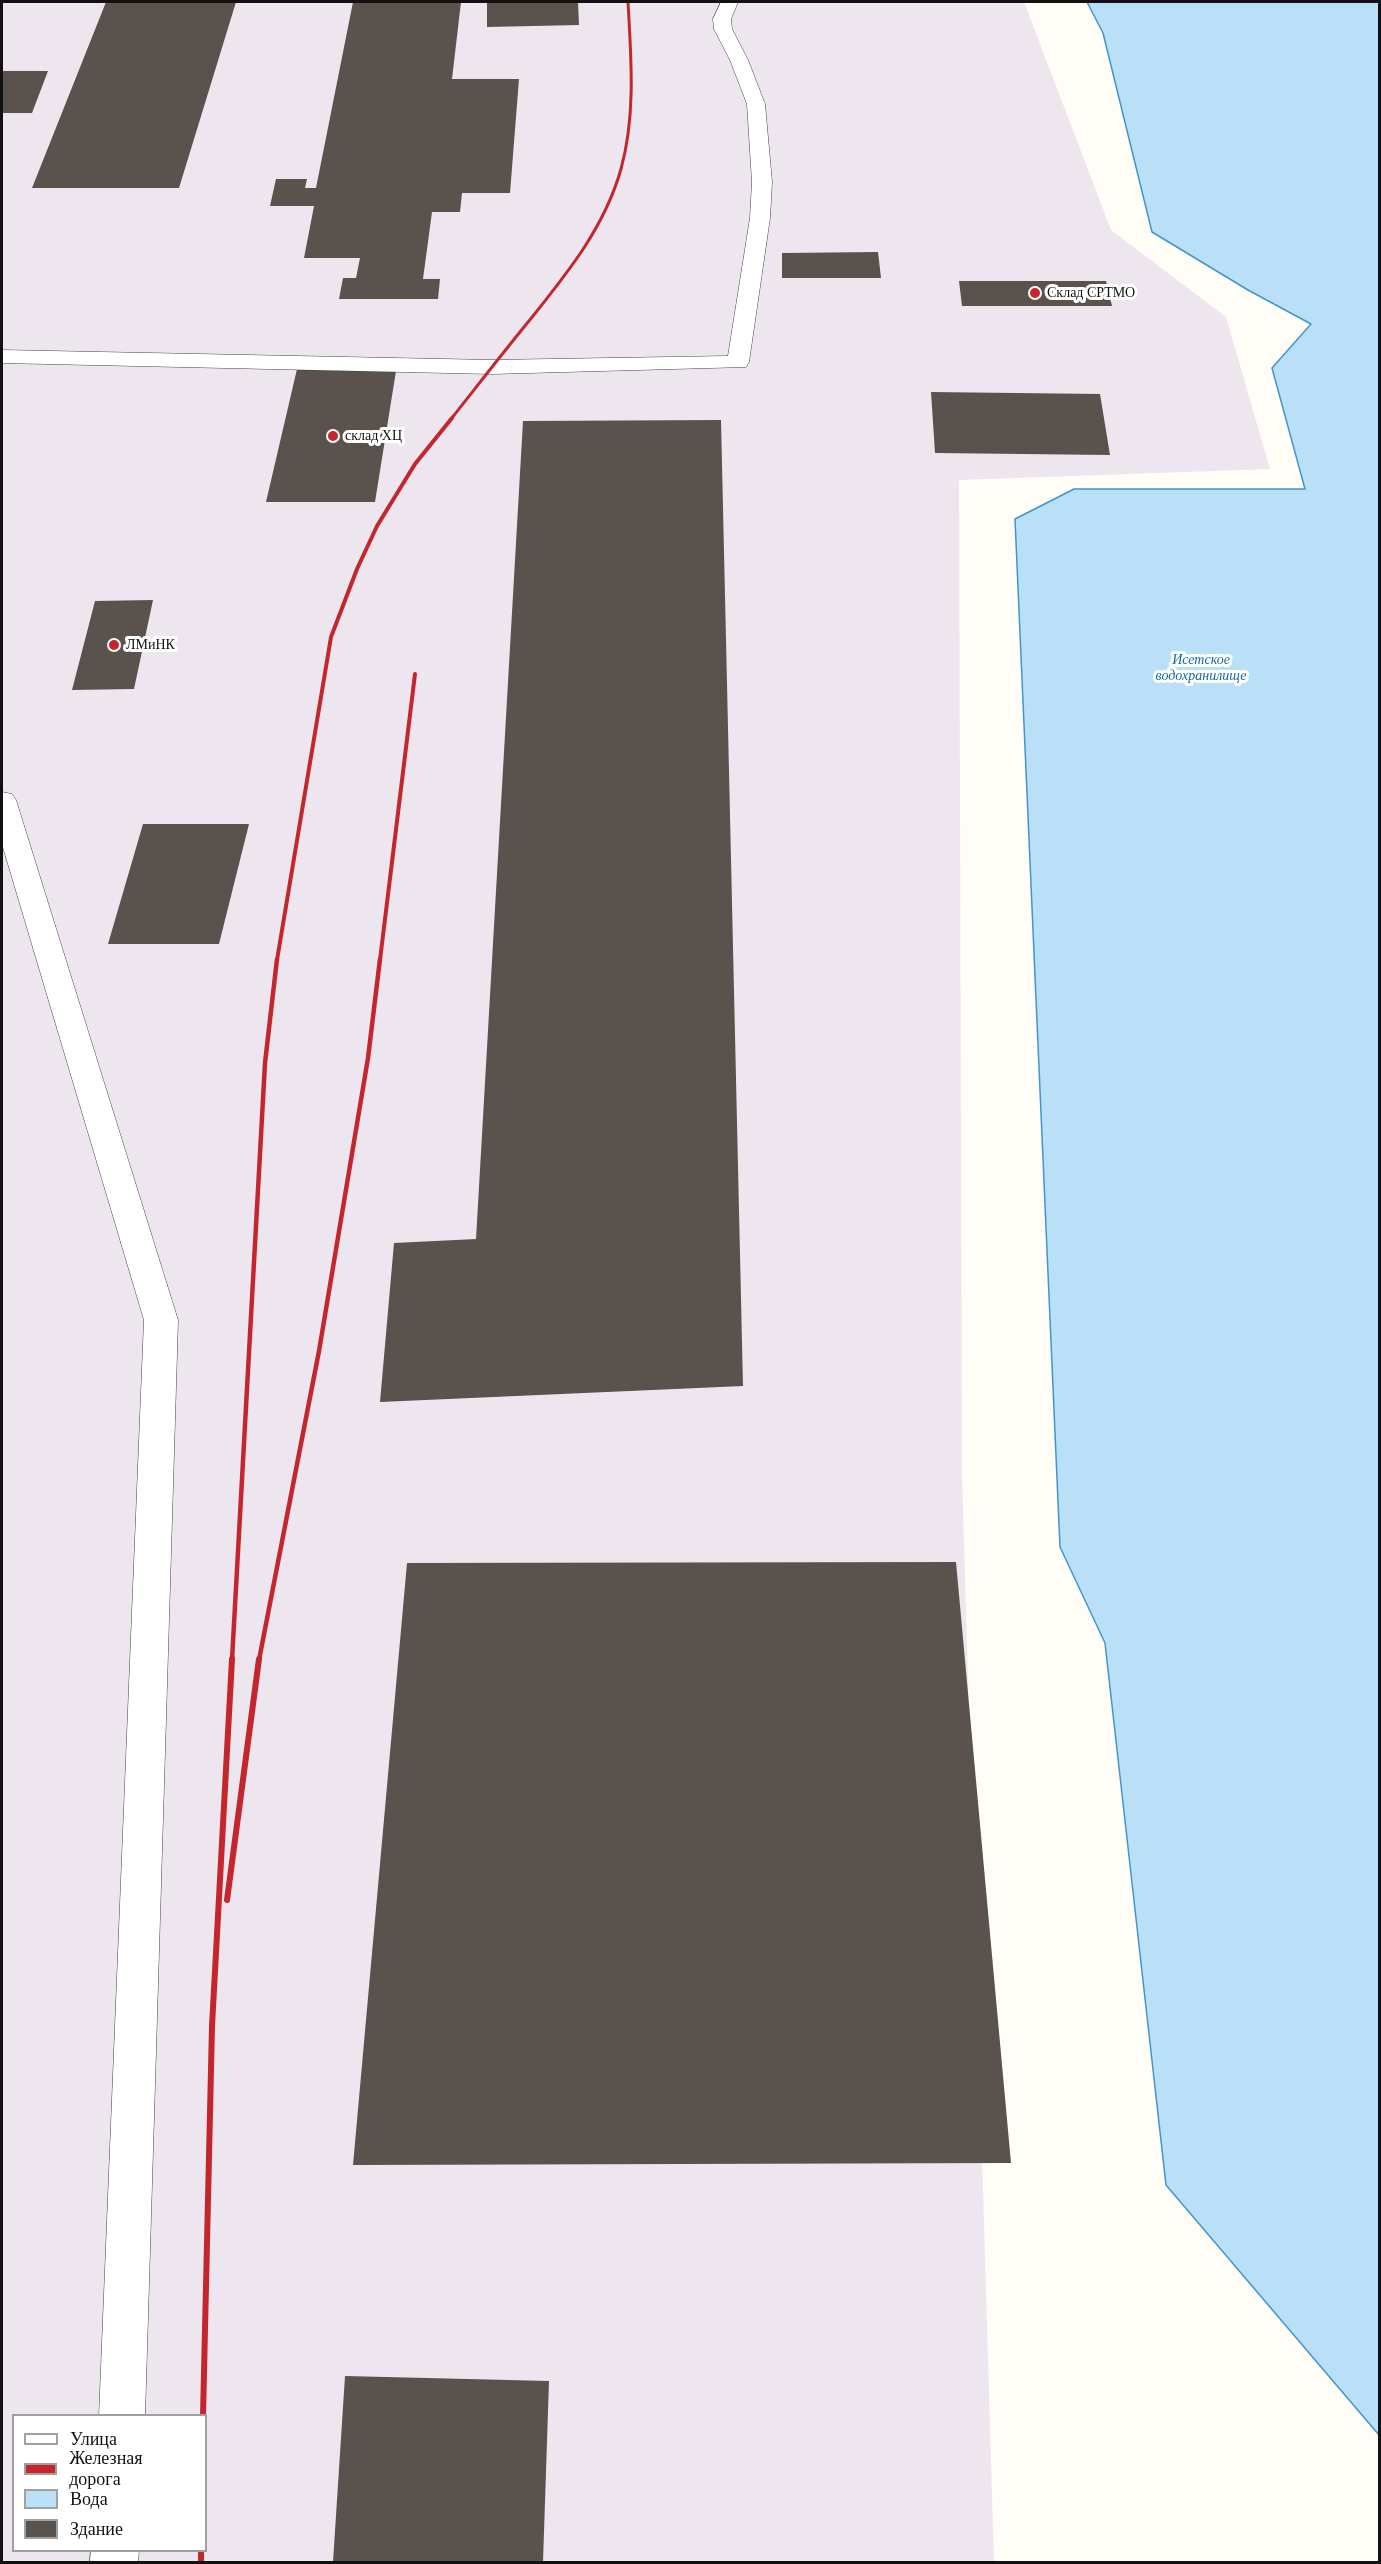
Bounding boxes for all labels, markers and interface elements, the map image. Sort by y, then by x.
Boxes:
place label: Склад СРТМО [1047,285,1135,301]
marker: Склад СРТМО [1028,286,1042,300]
place label: склад ХЦ [345,428,402,444]
marker: склад ХЦ [326,429,340,443]
place label: ЛМиНК [126,637,175,653]
marker: ЛМиНК [107,638,121,652]
water label: Исетское водохранилище [1156,652,1246,684]
legend [12,2414,207,2552]
text: Улица [70,2429,117,2449]
text: Железная дорога [69,2448,143,2489]
text: Вода [70,2489,108,2509]
text: Здание [70,2519,123,2539]

